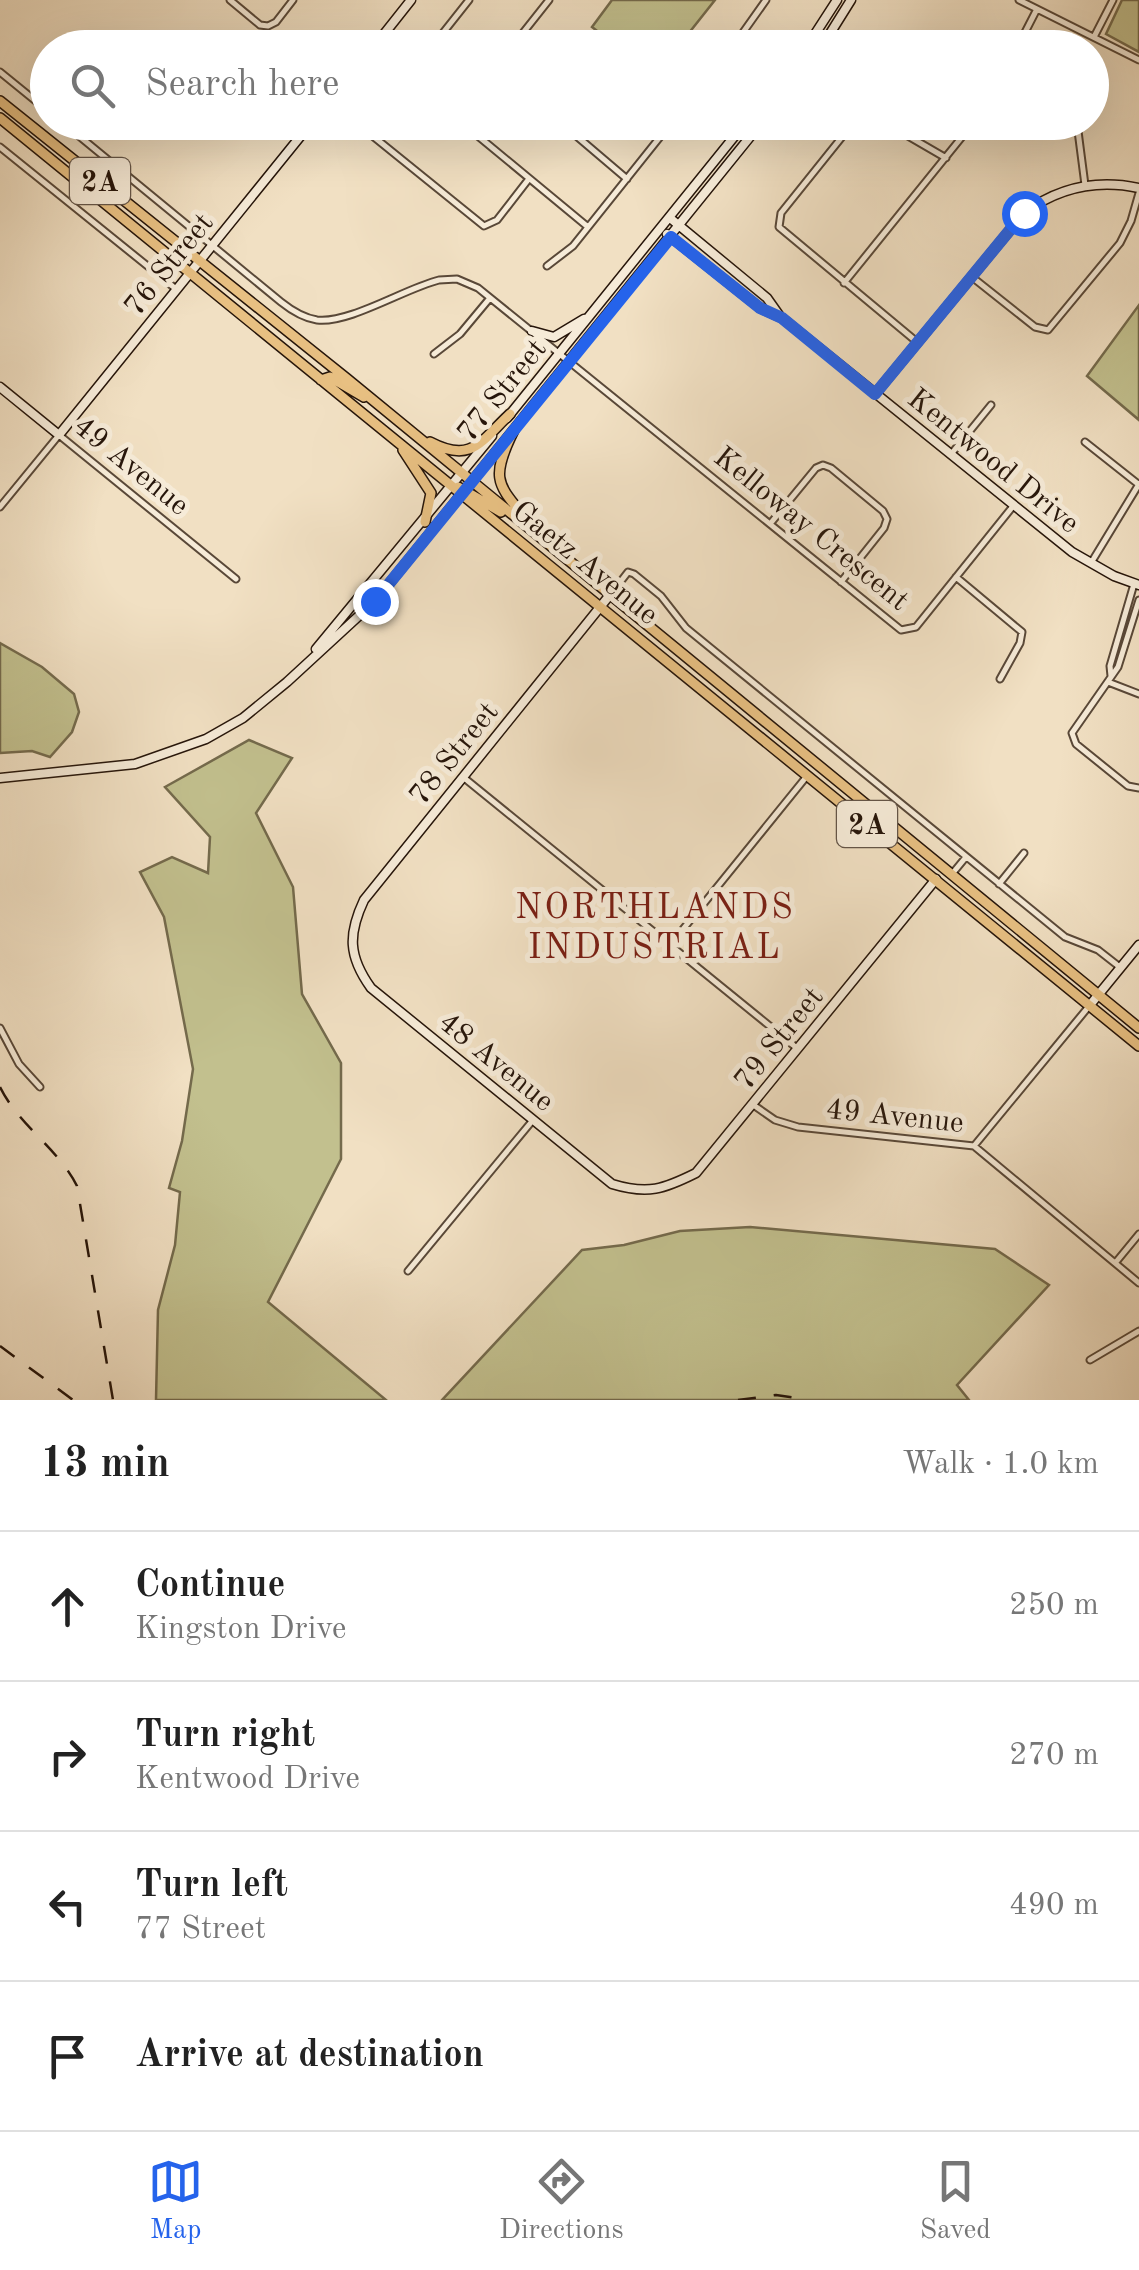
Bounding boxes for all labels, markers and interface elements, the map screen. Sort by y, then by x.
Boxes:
search box [30,30,1109,140]
icon: search [65,58,120,113]
text: Search here [145,66,340,104]
road number: 2A [70,158,130,204]
route start [1002,191,1048,237]
street label: 76 Street [119,208,220,322]
street label: 77 Street [452,334,553,448]
street label: Kentwood Drive [901,384,1084,540]
street label: 49 Avenue [67,411,194,522]
street label: Kelloway Crescent [708,442,914,617]
street label: Gaetz Avenue [506,496,663,631]
route end [353,579,399,625]
street label: 78 Street [404,697,505,811]
road number: 2A [837,801,897,847]
district label: NORTHLANDS INDUSTRIAL [515,891,795,966]
street label: 79 Street [729,982,830,1096]
street label: 48 Avenue [432,1007,559,1118]
street label: 49 Avenue [824,1095,965,1139]
text: 13 min [40,1444,170,1486]
text: Walk · 1.0 km [902,1449,1099,1481]
text: Continue [135,1567,285,1605]
icon: ahead [40,1579,95,1634]
text: 250 m [1009,1590,1099,1622]
text: Kingston Drive [135,1614,346,1646]
text: Turn right [135,1717,315,1755]
icon: right [40,1729,95,1784]
text: 270 m [1009,1740,1099,1772]
text: Kentwood Drive [135,1764,360,1796]
text: Turn left [135,1867,288,1905]
icon: left [40,1879,95,1934]
text: 490 m [1009,1890,1099,1922]
text: 77 Street [135,1914,266,1946]
icon: arrive [40,2029,95,2084]
text: Arrive at destination [135,2037,484,2075]
tab: Map [148,2154,203,2249]
tab: Directions [499,2154,624,2249]
tab: Saved [920,2154,991,2249]

